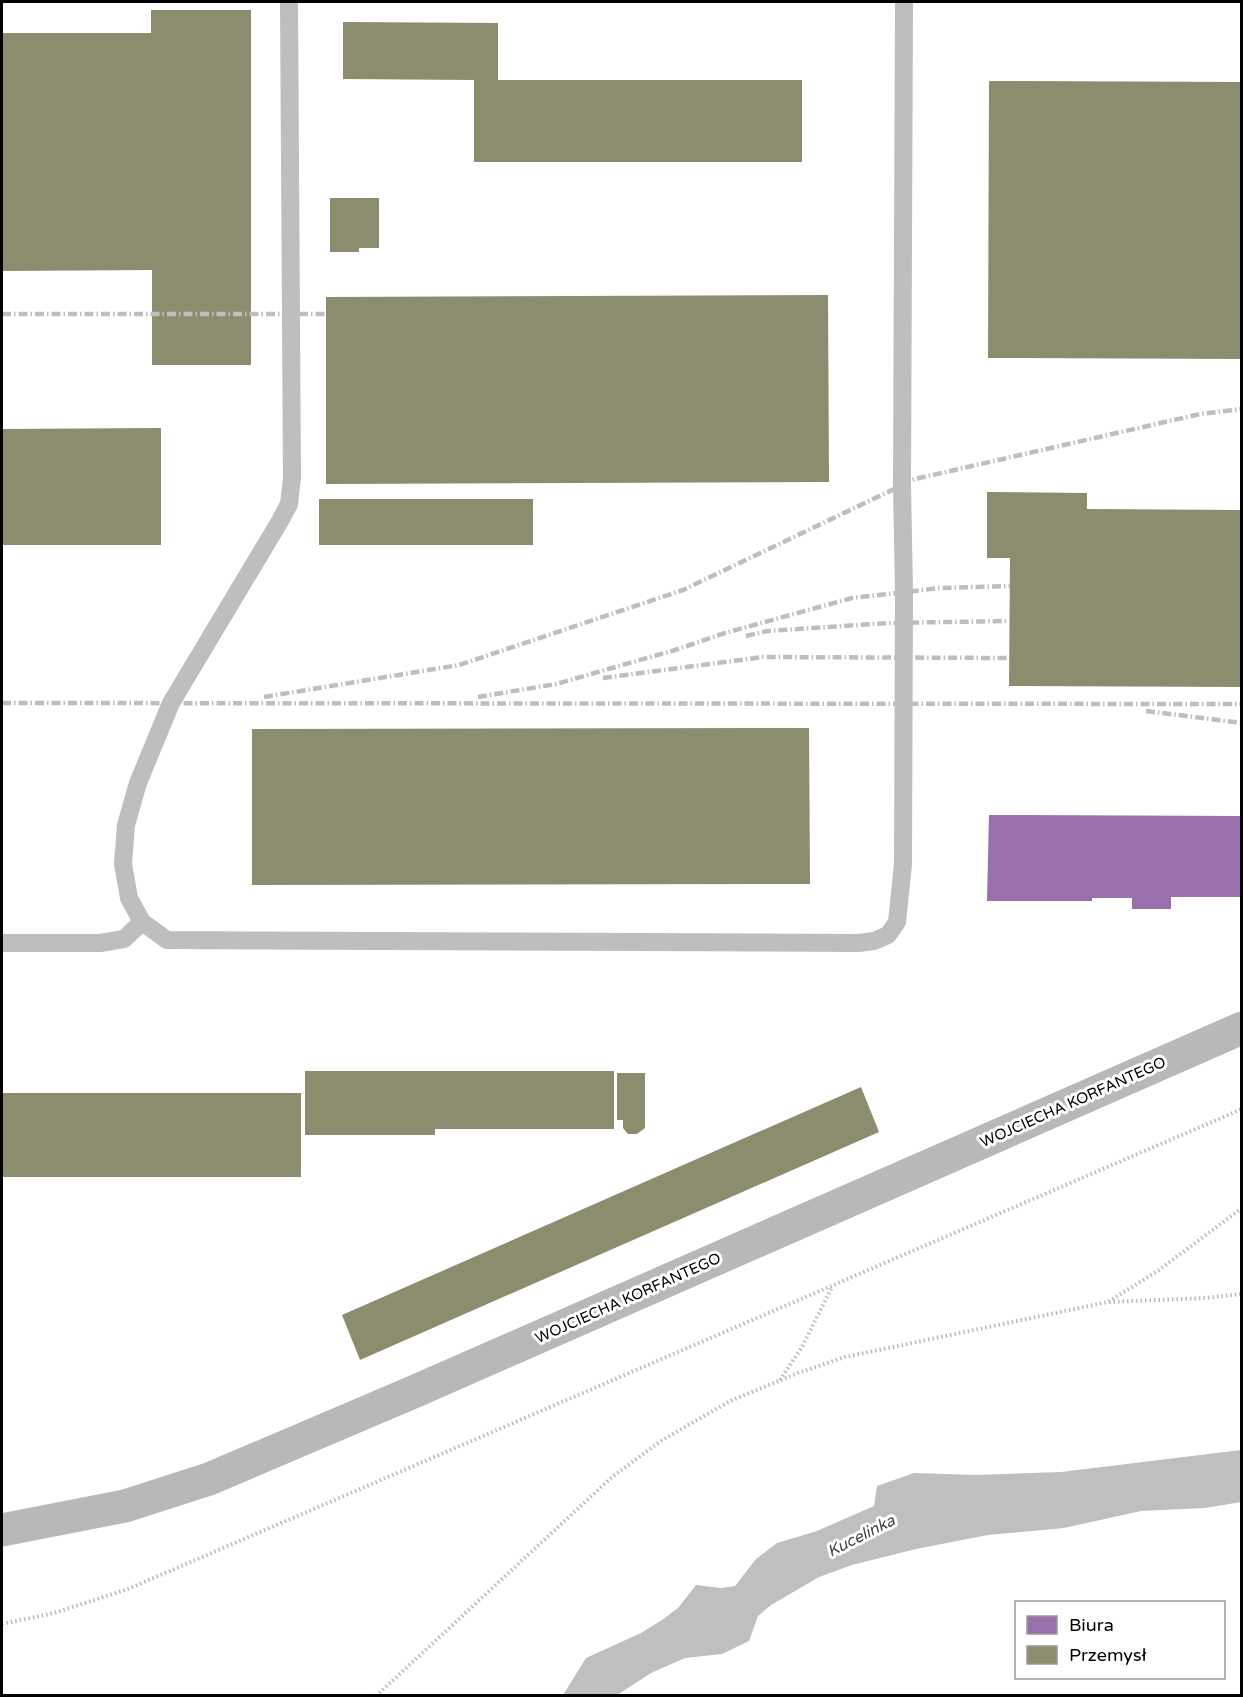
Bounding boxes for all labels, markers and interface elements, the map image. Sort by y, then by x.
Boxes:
street label: WOJCIECHA KORFANTEGO [977,1053,1169,1151]
street label: WOJCIECHA KORFANTEGO [532,1249,724,1347]
water label: Kucelinka [824,1510,899,1562]
legend [1015,1601,1225,1679]
text: Biura [1069,1614,1114,1636]
text: Przemysł [1069,1644,1147,1666]

